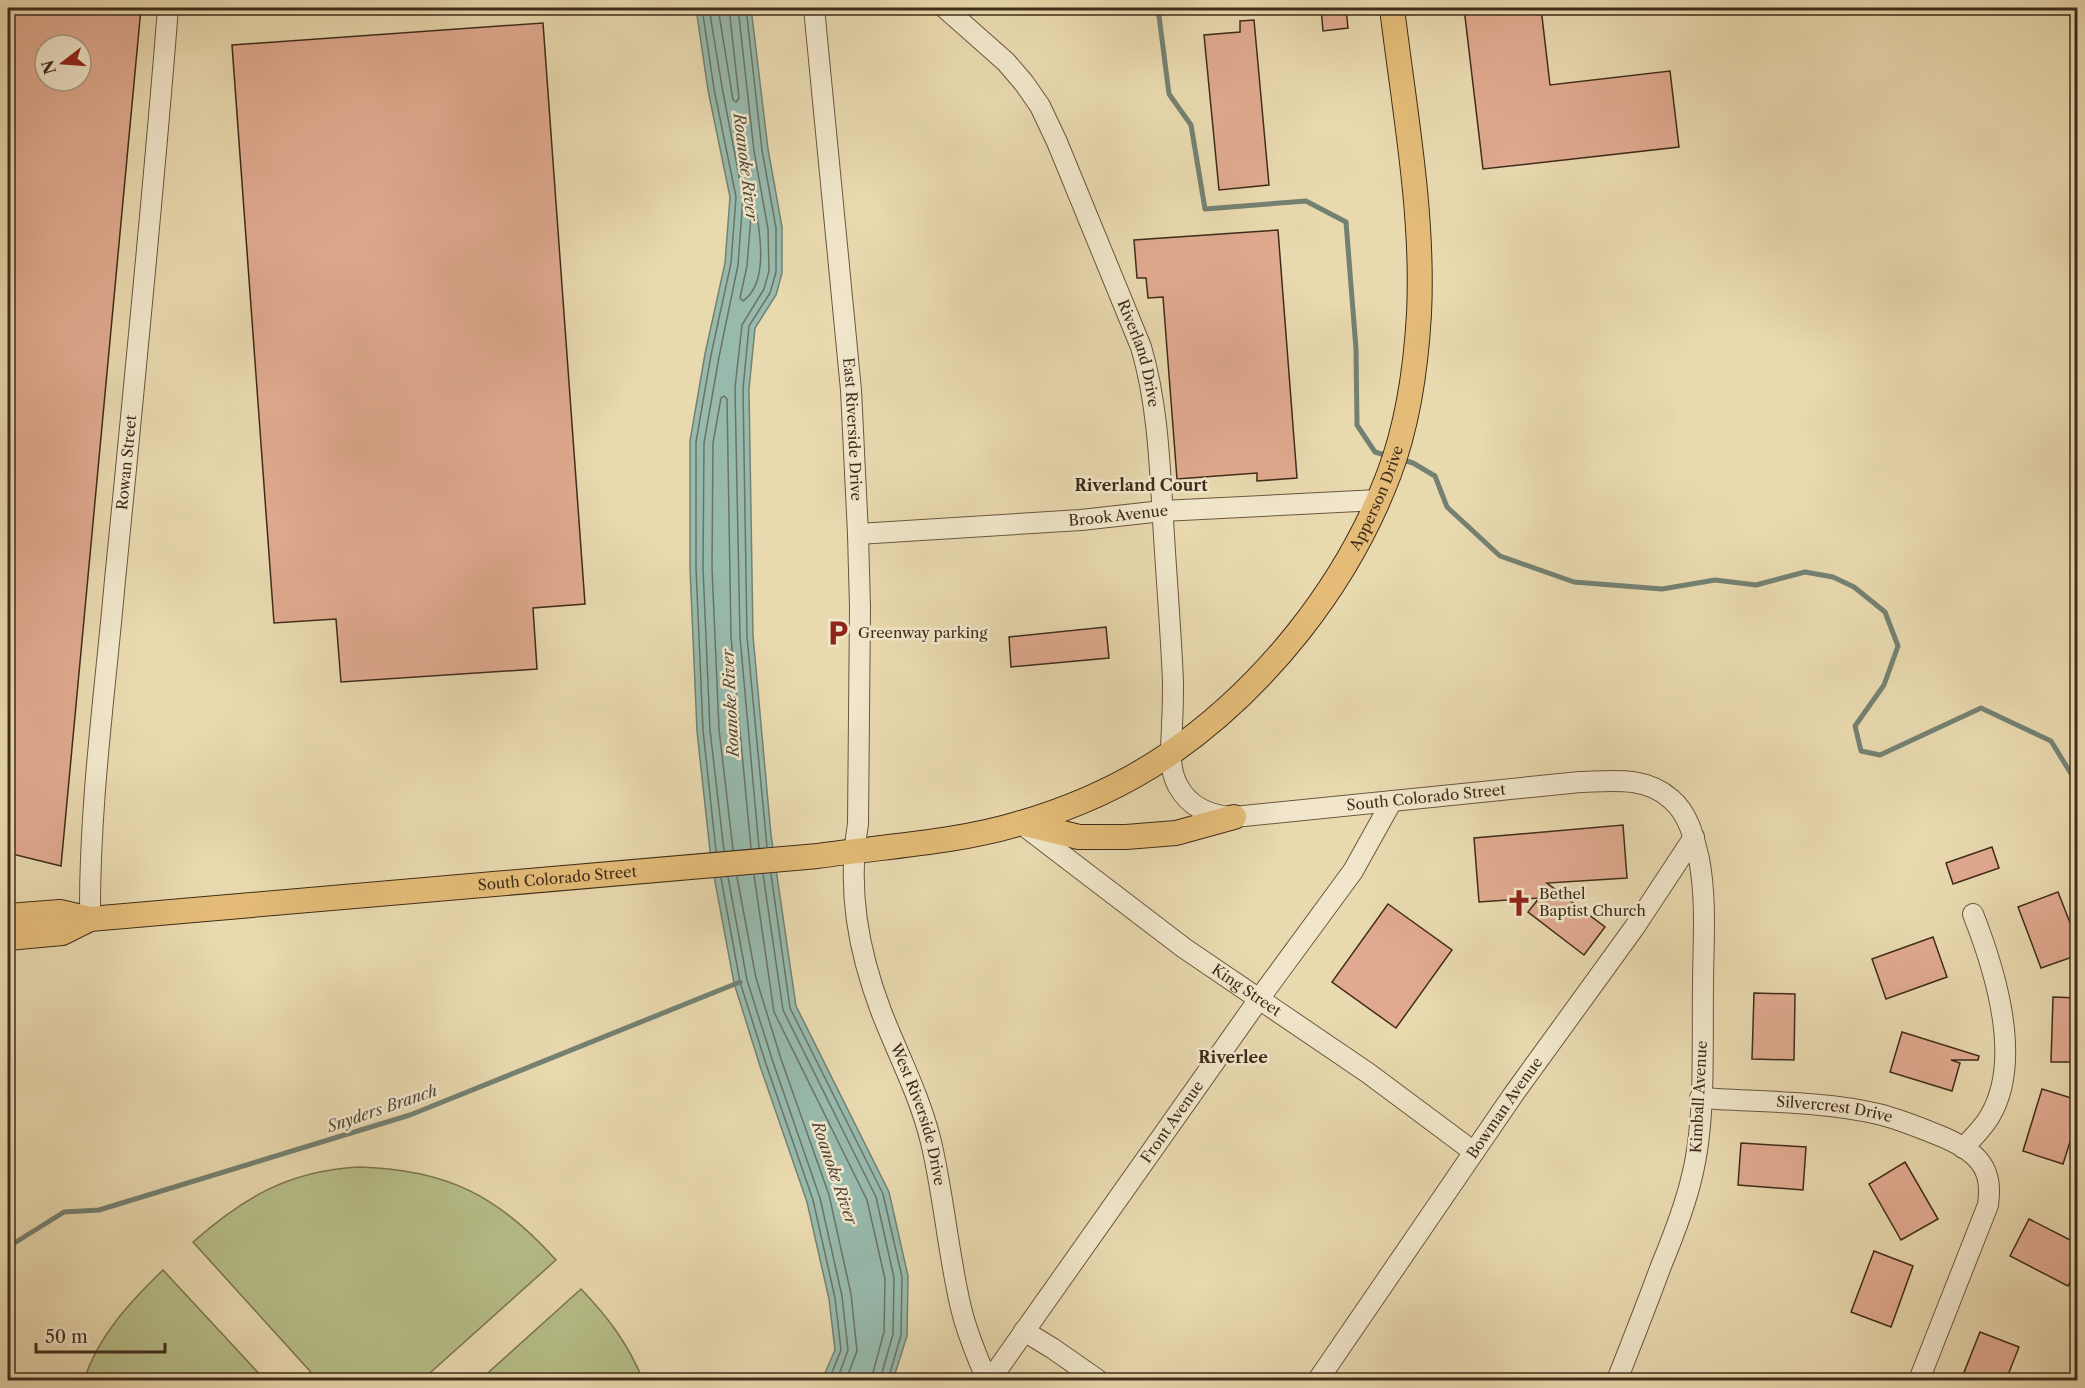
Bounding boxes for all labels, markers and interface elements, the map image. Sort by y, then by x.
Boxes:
north arrow [33,33,93,93]
text: N [37,58,60,77]
water label: Roanoke River [729,110,763,223]
street label: Riverland Drive [1114,297,1164,408]
street label: East Riverside Drive [839,357,866,501]
street label: Rowan Street [112,413,140,511]
street label: Apperson Drive [1345,443,1407,554]
district label: Riverland Court [1074,475,1208,495]
street label: Brook Avenue [1068,501,1169,530]
parking icon: Greenway parking [823,618,853,648]
place label: Greenway parking [858,623,987,642]
water label: Roanoke River [717,647,743,760]
street label: South Colorado Street [1346,780,1507,815]
street label: South Colorado Street [477,862,638,894]
place label: Bethel Baptist Church [1539,884,1646,920]
church icon: Bethel Baptist Church [1504,888,1534,918]
street label: King Street [1208,960,1286,1021]
street label: West Riverside Drive [886,1039,950,1187]
street label: Kimball Avenue [1686,1040,1711,1154]
district label: Riverlee [1198,1047,1268,1067]
street label: Bowman Avenue [1462,1053,1546,1162]
street label: Front Avenue [1136,1077,1207,1166]
water label: Snyders Branch [323,1080,440,1136]
street label: Silvercrest Drive [1776,1092,1895,1127]
water label: Roanoke River [807,1117,863,1229]
scale bar [36,1316,165,1354]
text: 50 m [45,1326,88,1348]

